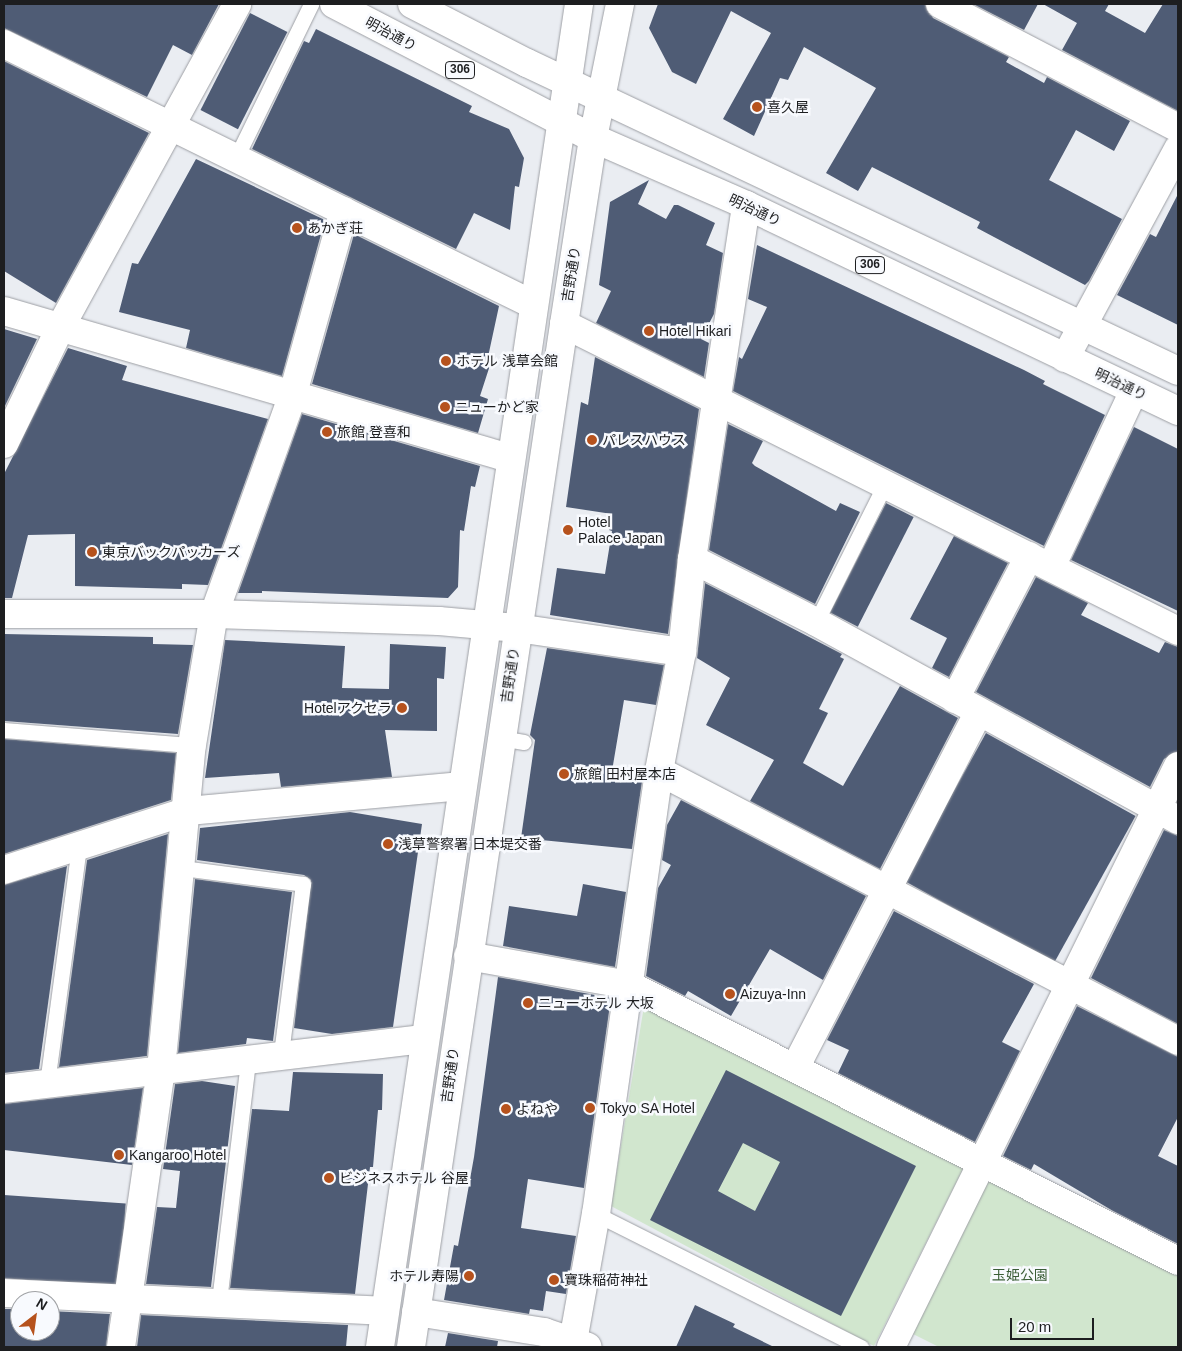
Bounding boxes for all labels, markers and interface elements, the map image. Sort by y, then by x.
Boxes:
street label: 明治通り [362,13,420,55]
road number: 306 [444,60,476,80]
place label: 喜久屋 [767,99,809,115]
marker: 喜久屋 [751,101,763,113]
street label: 明治通り [726,191,784,229]
place label: あかぎ荘 [307,220,363,236]
marker: あかぎ荘 [291,222,303,234]
street label: 吉野通り [558,245,584,303]
road number: 306 [854,256,886,274]
place label: Hotel Hikari [659,323,731,339]
marker: Hotel Hikari [643,325,655,337]
place label: ホテル 浅草会館 [456,353,558,369]
marker: ホテル 浅草会館 [440,355,452,367]
street label: 明治通り [1092,365,1150,403]
place label: ニューかど家 [455,399,539,415]
marker: ニューかど家 [439,401,451,413]
place label: 旅館 登喜和 [337,424,411,440]
marker: 旅館 登喜和 [321,426,333,438]
place label: パレスハウス [602,432,686,448]
marker: パレスハウス [586,434,598,446]
place label: Hotel Palace Japan [578,514,663,546]
marker: Hotel Palace Japan [562,524,574,536]
place label: 東京バックパッカーズ [102,544,242,560]
marker: 東京バックパッカーズ [86,546,98,558]
street label: 吉野通り [498,646,522,704]
place label: Hotelアクセラ [303,700,392,716]
marker: Hotelアクセラ [396,702,408,714]
place label: 旅館 田村屋本店 [574,766,676,782]
marker: 旅館 田村屋本店 [558,768,570,780]
place label: 浅草警察署 日本堤交番 [398,836,542,852]
marker: 浅草警察署 日本堤交番 [382,838,394,850]
place label: Aizuya-Inn [740,986,806,1002]
marker: Aizuya-Inn [724,988,736,1000]
place label: ニューホテル 大坂 [538,995,654,1011]
marker: ニューホテル 大坂 [522,997,534,1009]
street label: 吉野通り [438,1046,462,1104]
place label: Tokyo SA Hotel [600,1100,696,1116]
place label: よねや [516,1101,558,1117]
marker: Tokyo SA Hotel [584,1102,596,1114]
marker: よねや [500,1103,512,1115]
place label: Kangaroo Hotel [129,1147,226,1163]
marker: Kangaroo Hotel [113,1149,125,1161]
place label: ビジネスホテル 谷屋 [339,1170,469,1186]
marker: ビジネスホテル 谷屋 [323,1172,335,1184]
park label: 玉姫公園 [992,1267,1048,1283]
place label: ホテル寿陽 [389,1268,459,1284]
marker: ホテル寿陽 [463,1270,475,1282]
place label: 寶珠稲荷神社 [564,1272,648,1288]
marker: 寶珠稲荷神社 [548,1274,560,1286]
north arrow [10,1291,60,1341]
text: N [34,1294,50,1313]
scale bar [1012,1308,1096,1340]
text: 20 m [1018,1318,1051,1335]

